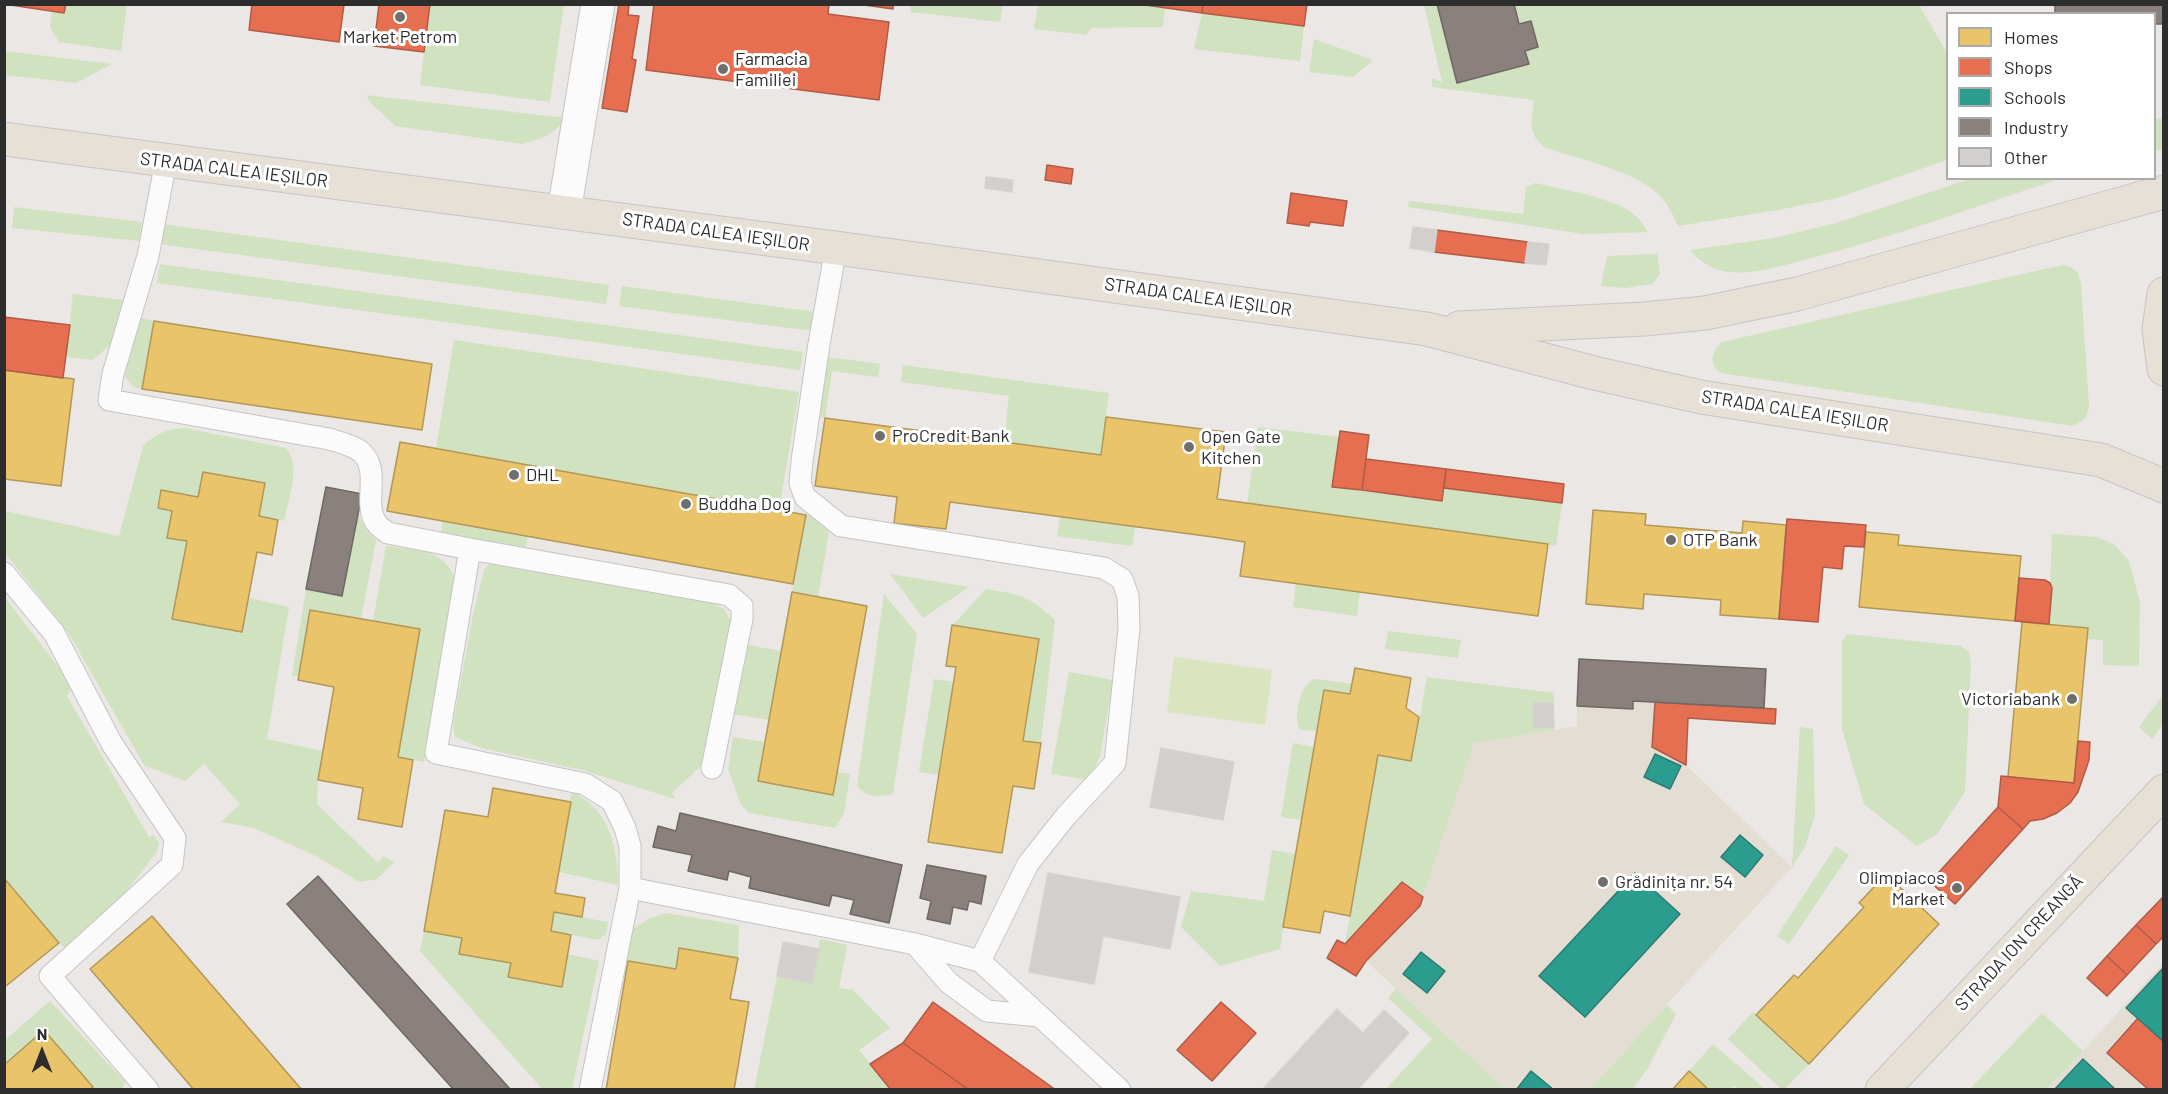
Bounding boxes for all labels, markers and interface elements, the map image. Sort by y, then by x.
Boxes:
marker: Market Petrom [393,10,407,24]
legend [1946,12,2156,180]
place label: Market Petrom [343,26,457,48]
text: Homes [2004,26,2058,48]
place label: Farmacia Familiei [735,48,808,90]
text: Shops [2004,56,2053,78]
marker: Farmacia Familiei [716,62,730,76]
text: Schools [2004,86,2066,108]
text: Industry [2004,116,2068,138]
text: Other [2004,146,2047,168]
street label: STRADA CALEA IEȘILOR [139,148,329,192]
street label: STRADA CALEA IEȘILOR [621,208,811,256]
street label: STRADA CALEA IEȘILOR [1103,273,1293,321]
street label: STRADA CALEA IEȘILOR [1700,386,1890,436]
place label: ProCredit Bank [892,425,1010,447]
place label: Open Gate Kitchen [1201,426,1281,468]
marker: ProCredit Bank [873,429,887,443]
marker: Open Gate Kitchen [1182,440,1196,454]
place label: DHL [526,464,559,486]
marker: DHL [507,468,521,482]
place label: Buddha Dog [698,493,791,515]
marker: Buddha Dog [679,497,693,511]
place label: OTP Bank [1683,529,1758,551]
marker: OTP Bank [1664,533,1678,547]
place label: Victoriabank [1961,688,2060,710]
marker: Victoriabank [2065,692,2079,706]
place label: Olimpiacos Market [1859,867,1945,910]
place label: Grădinița nr. 54 [1615,871,1733,893]
street label: STRADA ION CREANGĂ [1951,871,2087,1015]
marker: Grădinița nr. 54 [1596,875,1610,889]
marker: Olimpiacos Market [1950,881,1964,895]
north arrow [12,1022,72,1082]
text: N [37,1024,47,1043]

